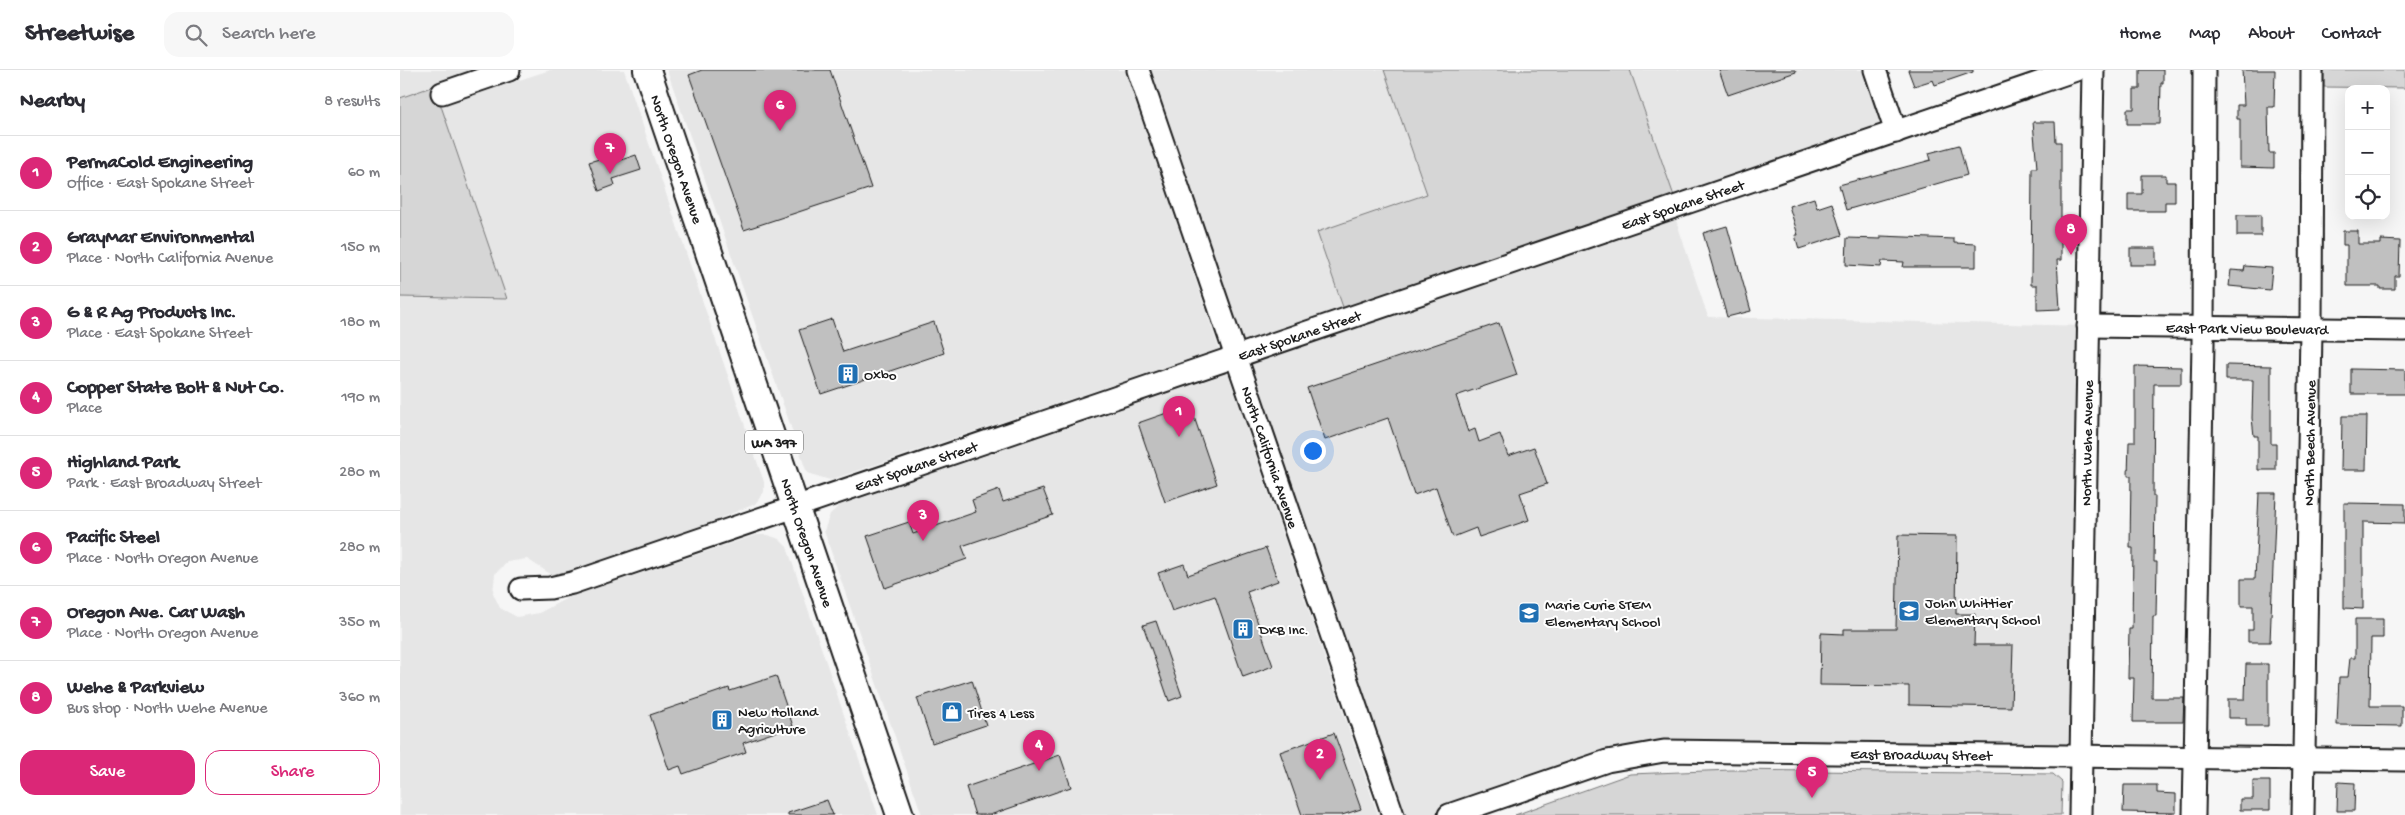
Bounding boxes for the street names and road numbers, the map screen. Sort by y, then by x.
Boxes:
street label: North Oregon Avenue [645,93,706,227]
street label: East Spokane Street [1619,176,1749,235]
street label: East Spokane Street [1236,307,1365,366]
street label: East Park View Boulevard [2166,320,2329,340]
street label: North Wehe Avenue [2078,380,2099,506]
street label: North Beech Avenue [2301,380,2321,506]
street label: North California Avenue [1236,384,1301,531]
road number: WA 397 [745,431,803,454]
street label: East Spokane Street [853,438,982,497]
street label: North Oregon Avenue [775,476,836,610]
street label: East Broadway Street [1850,746,1994,766]

